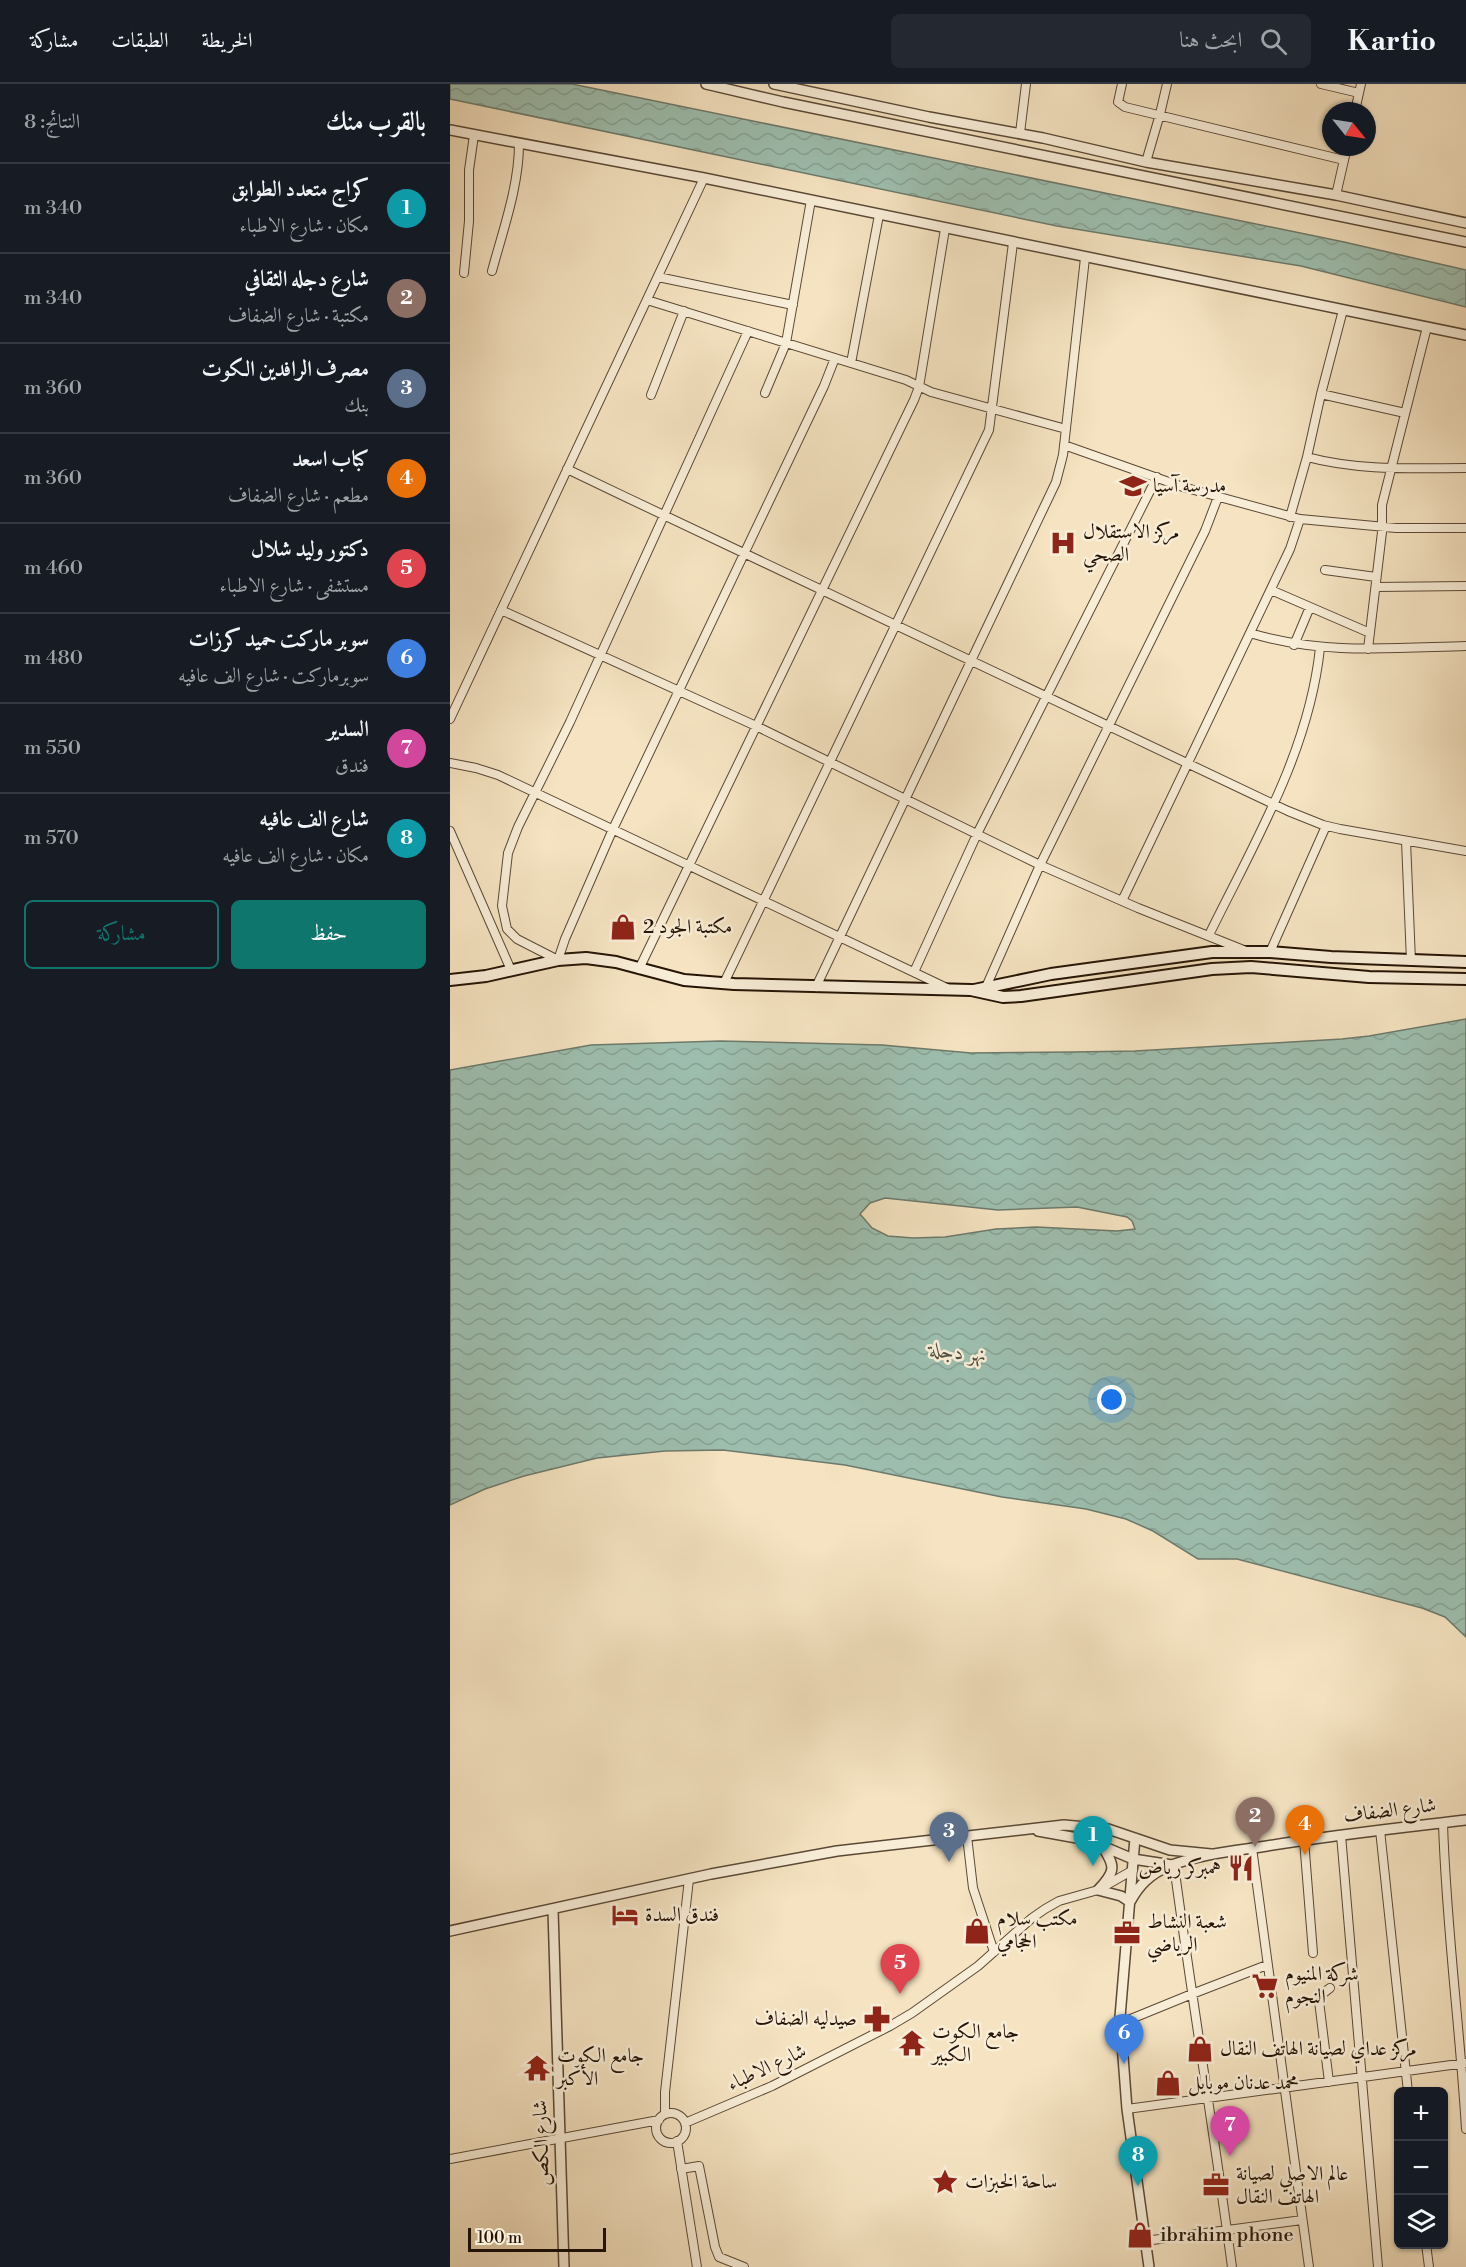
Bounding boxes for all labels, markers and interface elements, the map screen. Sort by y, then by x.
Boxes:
search box [891,14,1311,68]
text: Kartio [1347,24,1436,59]
icon: search [1257,25,1290,58]
text: ابحث هنا [1179,27,1242,54]
text: مشاركة [30,28,78,54]
text: الطبقات [111,28,168,54]
text: الخريطة [201,28,253,54]
north arrow [1322,102,1376,156]
text: بالقرب منك [326,106,426,138]
text: النتائج: 8 [24,110,80,135]
text: كراج متعدد الطوابق [231,176,369,203]
text: 340 m [24,196,82,221]
text: 1 [402,196,411,221]
text: مكان · شارع الاطباء [239,214,369,239]
text: شارع دجله الثقافي [245,266,369,293]
text: 340 m [24,286,82,311]
text: 2 [400,286,413,311]
text: مكتبة · شارع الضفاف [228,304,369,329]
text: مصرف الرافدين الكوت [201,356,369,383]
text: 360 m [24,376,82,401]
text: 3 [400,376,413,401]
text: بنك [344,394,369,419]
text: كباب اسعد [292,446,369,473]
text: 360 m [24,466,82,491]
text: 4 [400,466,413,491]
school or university icon: مدرسة آسيا [1118,471,1148,501]
place label: مدرسة آسيا [1153,473,1226,499]
text: مطعم · شارع الضفاف [228,484,369,509]
place label: مركز الاستقلال الصحي [1083,520,1179,573]
hospital icon: مركز الاستقلال الصحي [1048,528,1078,558]
text: دكتور وليد شلال [251,536,369,563]
text: 460 m [24,556,83,581]
text: 5 [400,556,413,581]
text: مستشفى · شارع الاطباء [220,574,369,599]
text: سوبر ماركت حميد كرزات [189,626,369,653]
text: 480 m [24,646,83,671]
text: 6 [400,646,413,671]
text: سوبرماركت · شارع الف عافيه [178,664,369,689]
text: السدير [327,716,369,743]
text: 550 m [24,736,81,761]
text: 7 [401,736,412,761]
text: فندق [335,754,369,779]
text: شارع الف عافيه [259,806,369,833]
text: 570 m [24,826,79,851]
text: 8 [400,826,413,851]
text: مكان · شارع الف عافيه [222,844,369,869]
button: مشاركة [24,900,219,969]
button: حفظ [231,900,426,969]
shop icon: مكتبة الجود 2 [608,912,638,942]
place label: مكتبة الجود 2 [643,915,732,940]
water label: نهر دجلة [925,1337,988,1368]
your location [1097,1385,1126,1414]
street label: شارع الضفاف [1342,1793,1438,1833]
pin: 2 [1236,1798,1274,1847]
pin: 4 [1286,1806,1324,1855]
pin: 3 [930,1812,968,1862]
pin: 1 [1074,1816,1112,1866]
restaurant icon: همبركر رياض [1226,1853,1256,1883]
place label: همبركر رياض [1139,1856,1221,1881]
hotel icon: فندق السدة [610,1900,640,1930]
place label: فندق السدة [645,1903,719,1928]
place label: مكتب سلام الحجامي [997,1907,1077,1957]
place label: شعبة النشاط الرياضي [1147,1910,1227,1963]
shop icon: مكتب سلام الحجامي [962,1916,992,1946]
office icon: شعبة النشاط الرياضي [1112,1918,1142,1948]
pin: 5 [880,1944,920,1994]
place label: شركة المنيوم النجوم [1285,1961,1359,2014]
supermarket icon: شركة المنيوم النجوم [1250,1971,1280,2001]
pharmacy icon: صيدليه الضفاف [862,2004,892,2034]
place label: صيدليه الضفاف [755,2007,857,2032]
pin: 6 [1104,2014,1144,2064]
place label: جامع الكوت الكبير [930,2020,1019,2068]
temple icon: جامع الكوت الكبير [897,2028,927,2058]
shop icon: مركز عداي لصيانة الهاتف النقال [1185,2034,1215,2064]
place label: مركز عداي لصيانة الهاتف النقال [1220,2037,1417,2064]
street label: شارع الاطباء [723,2039,812,2101]
place label: جامع الكوت الأكبر [555,2044,644,2092]
temple icon: جامع الكوت الأكبر [522,2053,552,2083]
shop icon: محمد عدنان موبايل [1153,2068,1183,2098]
place label: محمد عدنان موبايل [1188,2071,1299,2097]
map controls [1394,2087,1448,2249]
button: + [1394,2087,1448,2141]
street label: شارع الكص [528,2100,560,2186]
pin: 7 [1210,2106,1250,2156]
pin: 8 [1118,2136,1158,2186]
button: − [1394,2141,1448,2195]
place label: عالم الاصلي لصيانة الهاتف النقال [1236,2162,1349,2210]
place icon: ساحة الخبزات [930,2167,960,2197]
place label: ساحة الخبزات [965,2170,1057,2195]
office icon: عالم الاصلي لصيانة الهاتف النقال [1201,2170,1231,2200]
button: layers [1394,2195,1448,2249]
shop icon: ibrahim phone [1125,2220,1155,2250]
place label: ibrahim phone [1160,2223,1294,2248]
scale bar [468,2225,606,2252]
text: 100 m [477,2228,522,2248]

